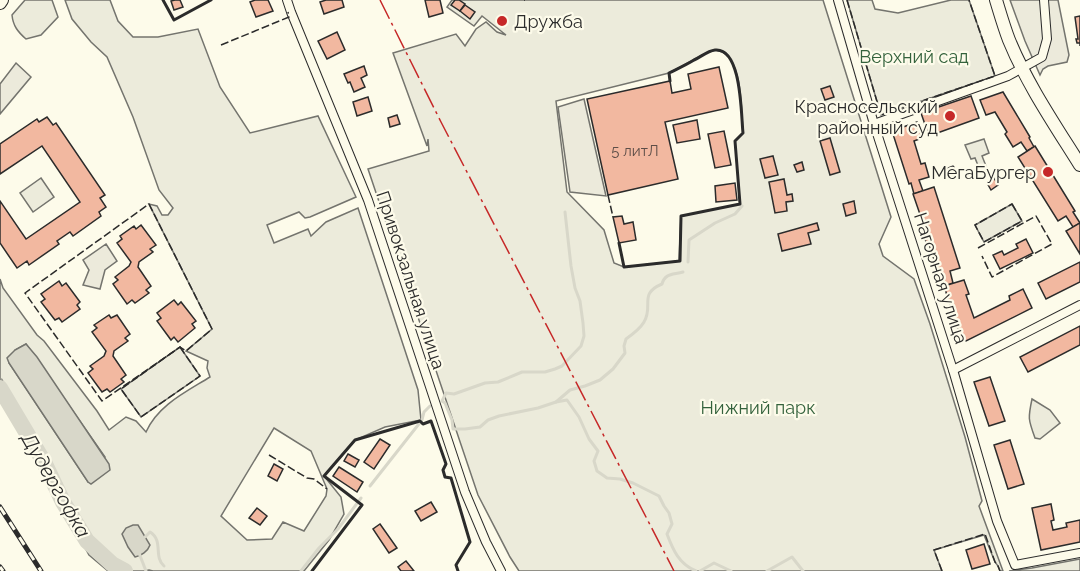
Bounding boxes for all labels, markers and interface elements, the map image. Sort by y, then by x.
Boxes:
place label: Дружба [514,11,583,32]
marker: Дружба [495,14,509,28]
park label: Верхний сад [859,46,969,67]
place label: Красносельский районный суд [795,96,938,138]
marker: Красносельский районный суд [943,109,957,123]
house number: 5 литЛ [611,142,659,160]
place label: МегаБургер [931,162,1036,183]
marker: МегаБургер [1041,165,1055,179]
street label: Привокзальная улица [372,188,450,372]
street label: Нагорная улица [910,210,972,346]
park label: Нижний парк [700,397,816,418]
water label: Дудергофка [16,427,96,542]

